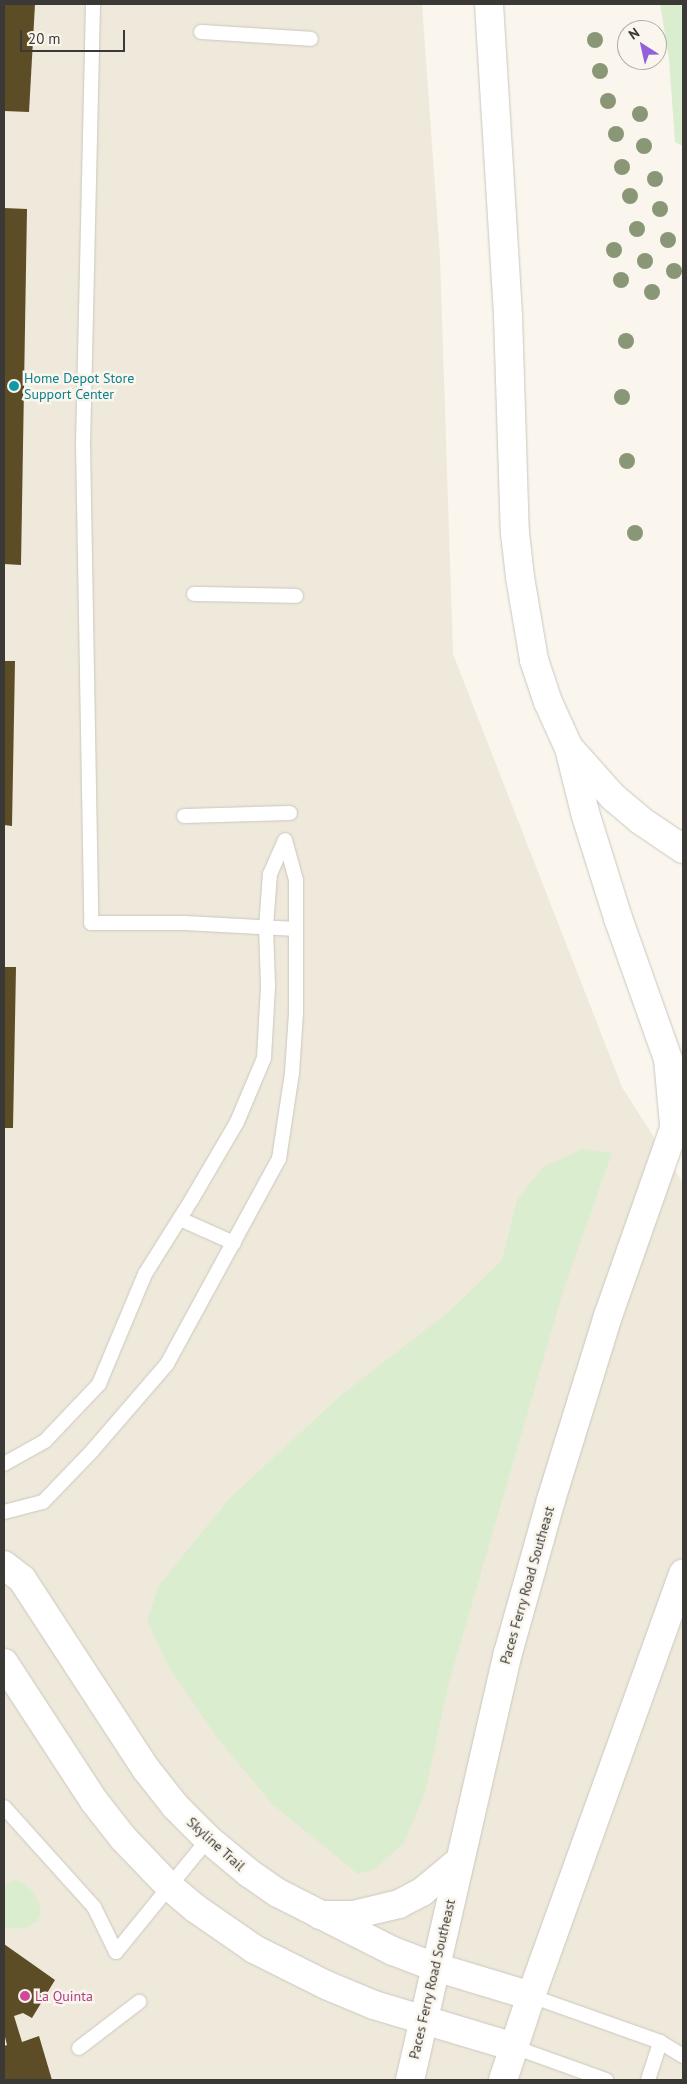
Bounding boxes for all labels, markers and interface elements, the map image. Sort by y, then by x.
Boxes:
scale bar [22,20,128,52]
north arrow [617,20,667,70]
text: N [625,24,643,44]
text: 20 m [28,29,61,48]
place label: Home Depot Store Support Center [24,370,134,402]
marker: Home Depot Store Support Center [8,380,20,392]
street label: Paces Ferry Road Southeast [496,1504,558,1666]
street label: Skyline Trail [183,1813,249,1875]
street label: Paces Ferry Road Southeast [405,1897,459,2061]
place label: La Quinta [35,1988,93,2004]
marker: La Quinta [19,1990,31,2002]

